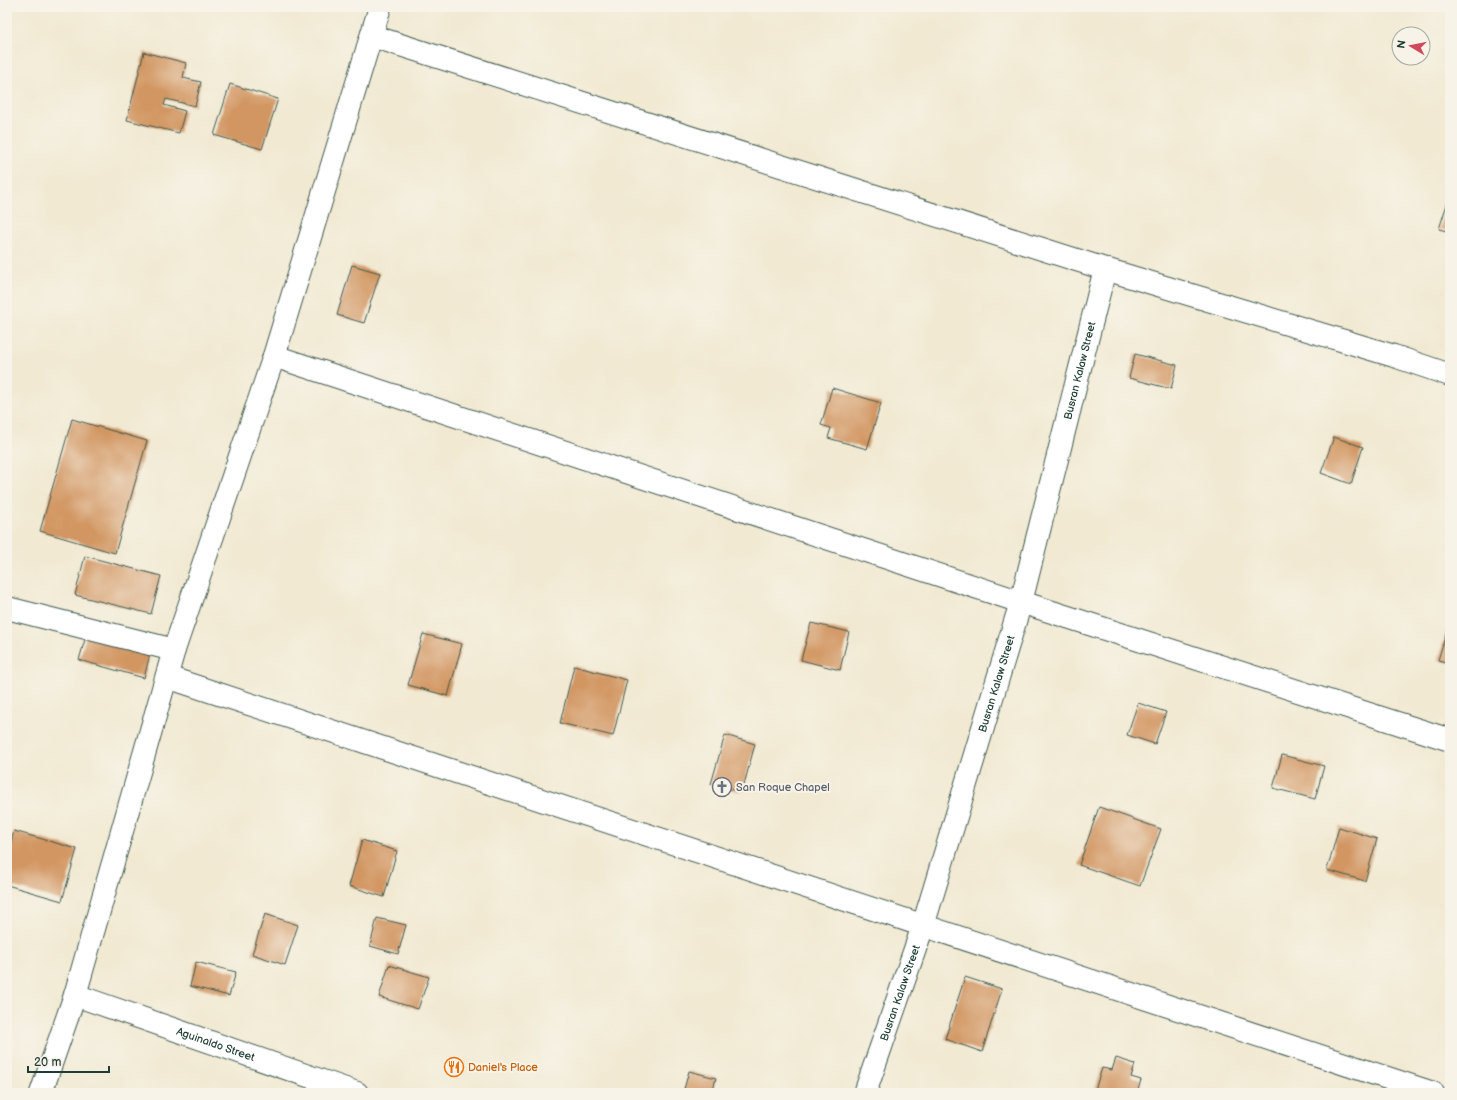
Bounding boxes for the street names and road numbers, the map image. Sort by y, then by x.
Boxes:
street label: Busran Kalaw Street [1061,320,1099,421]
street label: Busran Kalaw Street [976,633,1018,734]
street label: Busran Kalaw Street [878,943,923,1043]
street label: Aguinaldo Street [175,1025,257,1064]

